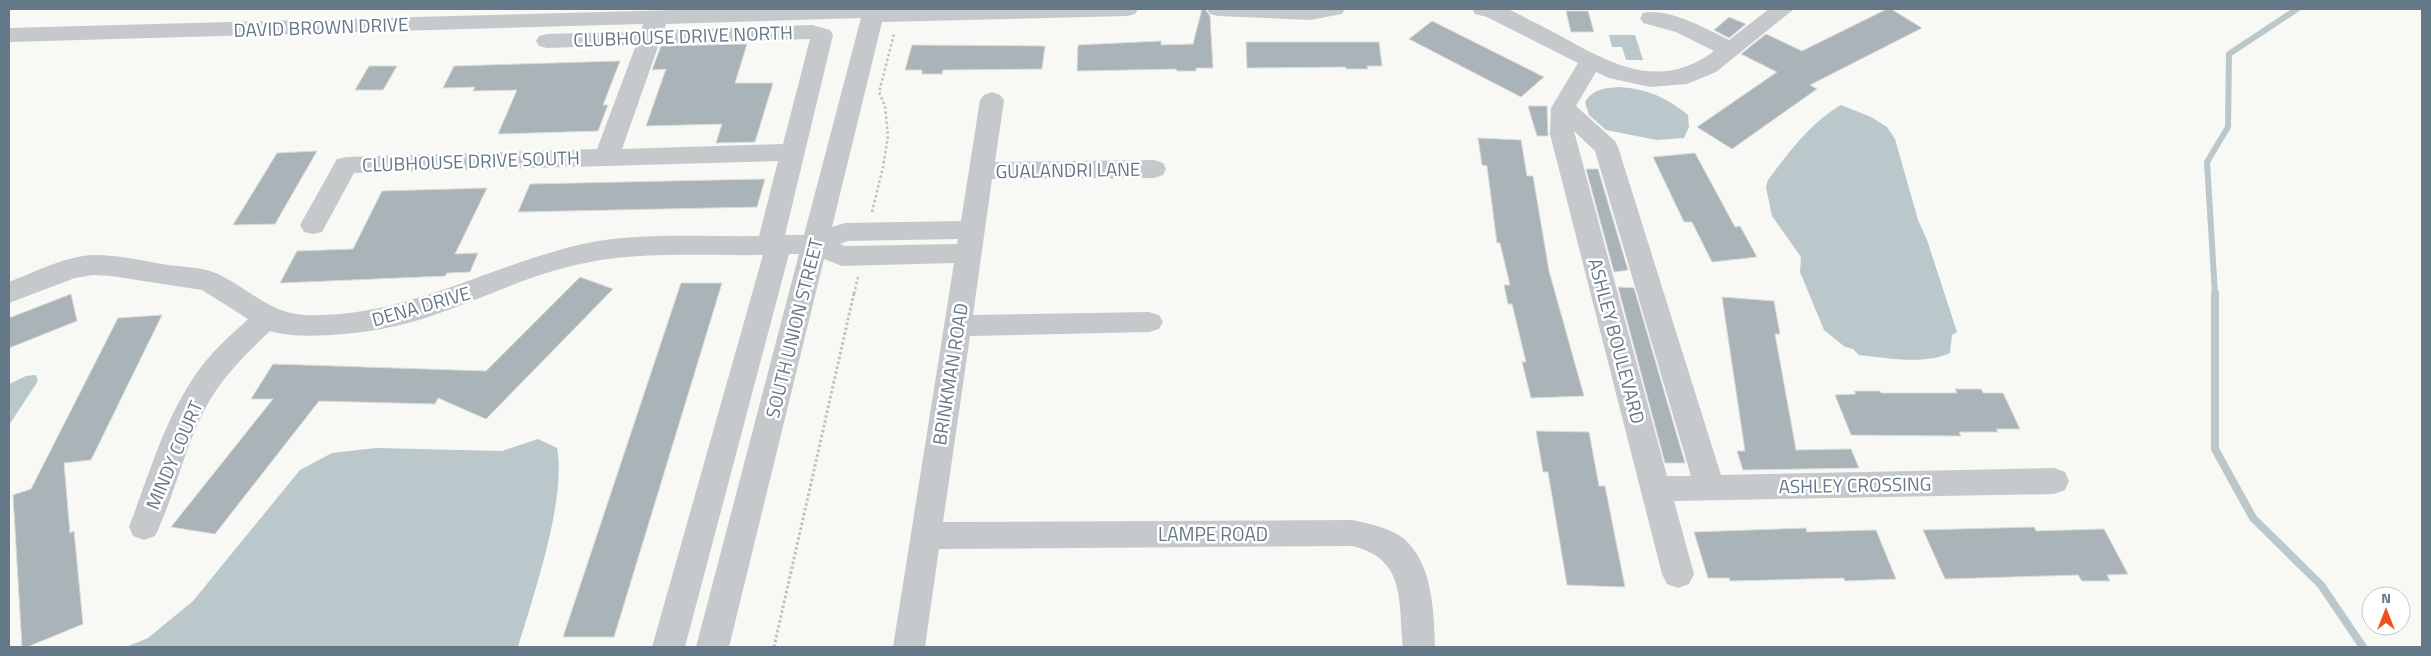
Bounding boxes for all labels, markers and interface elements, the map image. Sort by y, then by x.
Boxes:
street label: DAVID BROWN DRIVE [233,9,409,44]
street label: CLUBHOUSE DRIVE NORTH [573,17,793,54]
street label: CLUBHOUSE DRIVE SOUTH [362,142,580,179]
street label: GUALANDRI LANE [995,154,1141,185]
street label: SOUTH UNION STREET [757,235,830,421]
street label: ASHLEY BOULEVARD [1581,255,1654,427]
street label: DENA DRIVE [368,278,474,333]
street label: BRINKMAN ROAD [924,301,975,447]
street label: MINDY COURT [138,396,210,514]
street label: ASHLEY CROSSING [1778,469,1932,500]
street label: LAMPE ROAD [1158,519,1268,548]
north arrow [2361,586,2411,636]
text: N [2381,587,2391,608]

